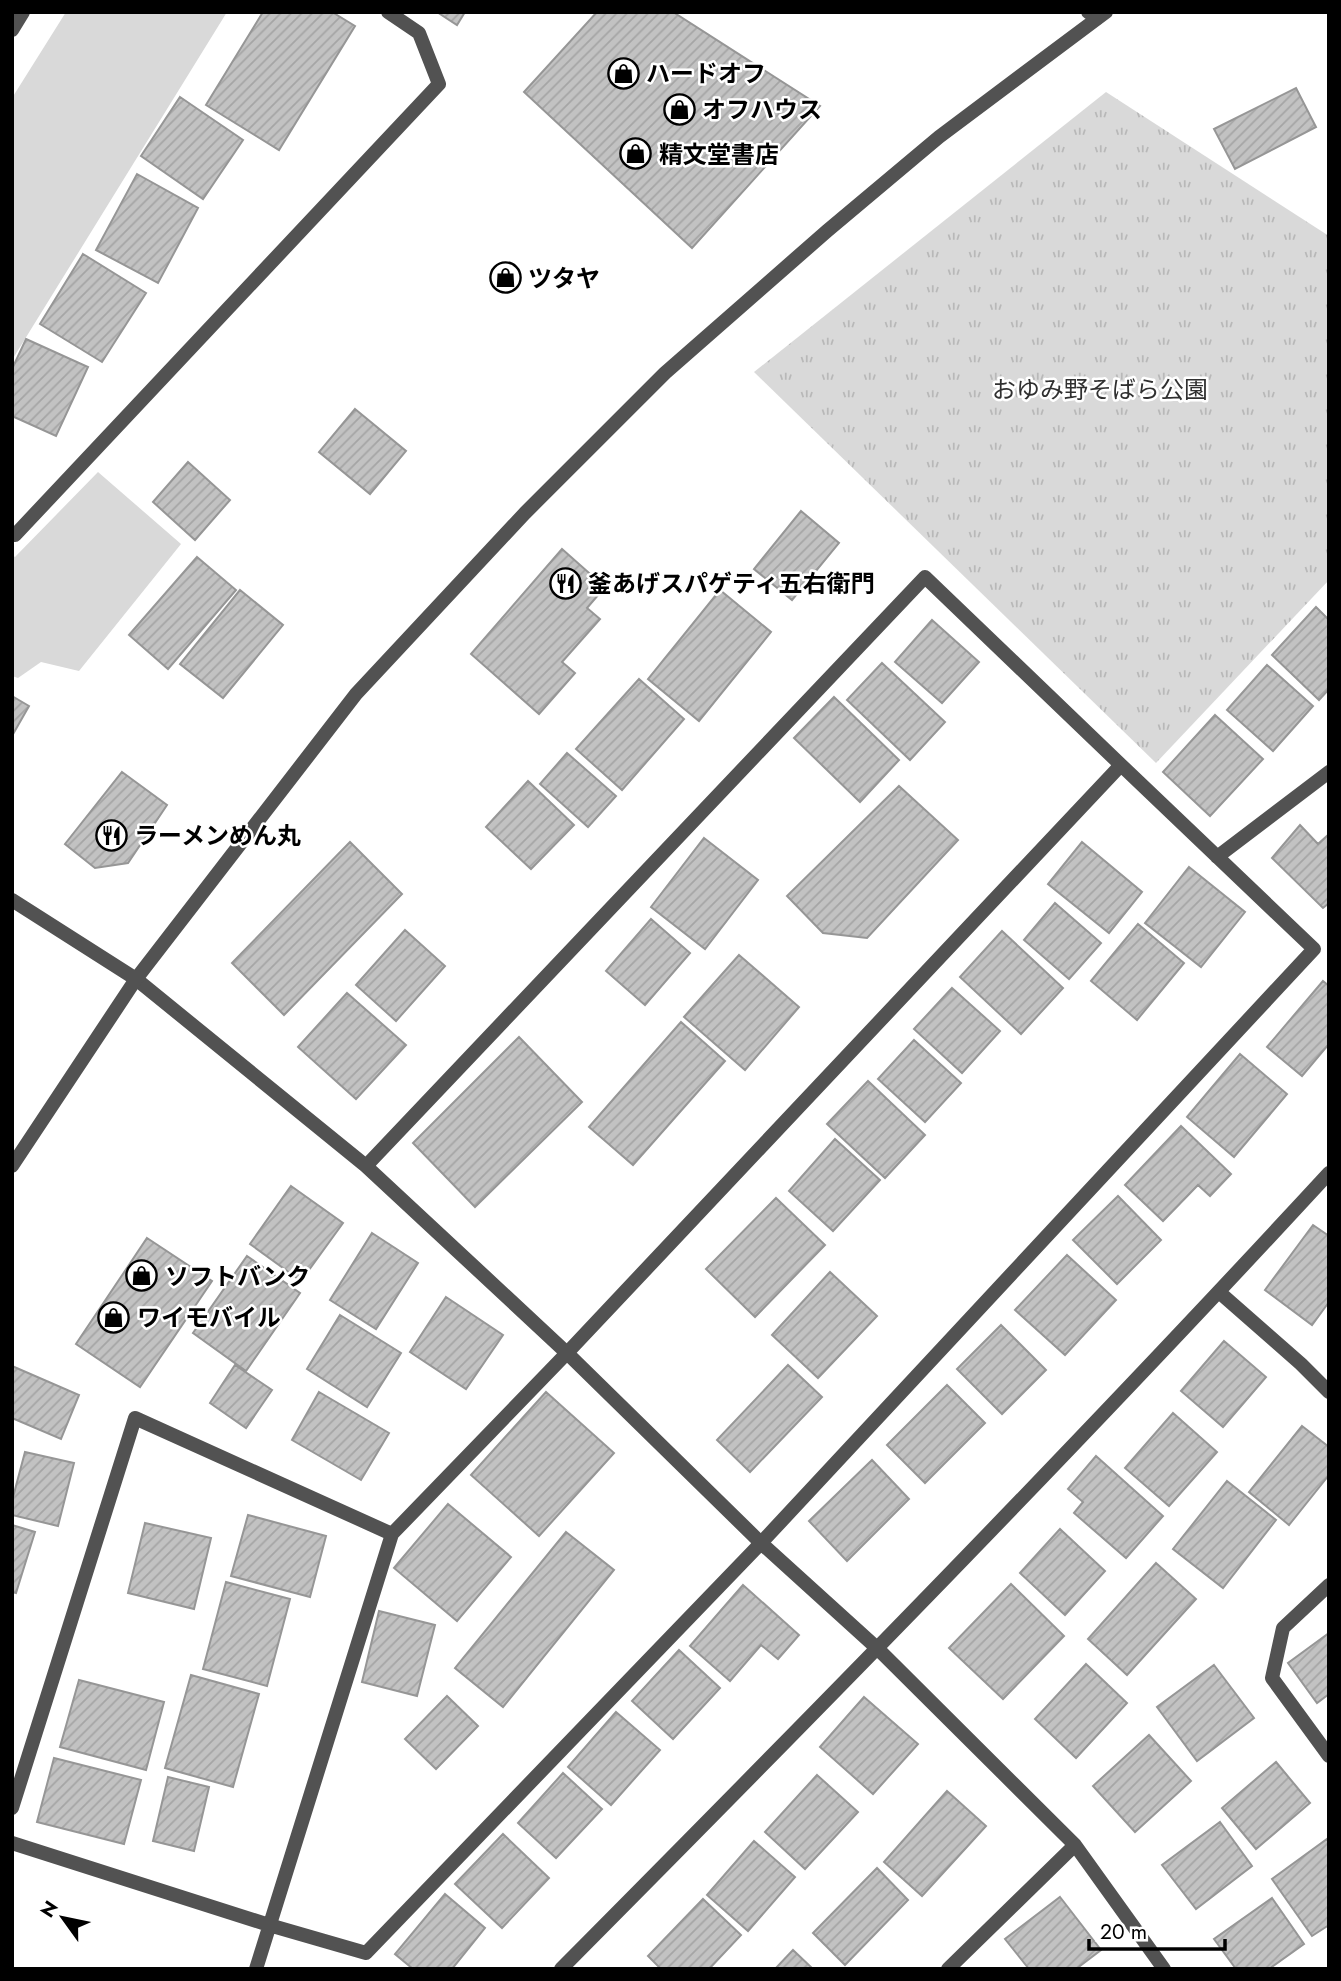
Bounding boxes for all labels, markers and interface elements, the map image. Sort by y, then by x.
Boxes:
shop icon: ハードオフ [606,56,640,90]
place label: ハードオフ [646,56,766,91]
shop icon: オフハウス [662,92,696,126]
place label: オフハウス [702,92,822,127]
shop icon: 精文堂書店 [619,137,653,171]
place label: 精文堂書店 [659,137,779,172]
shop icon: ツタヤ [488,261,522,295]
place label: ツタヤ [528,261,600,296]
park label: おゆみ野そばら公園 [992,372,1208,407]
restaurant icon: 釜あげスパゲティ五右衛門 [548,566,582,600]
place label: 釜あげスパゲティ五右衛門 [588,566,875,601]
restaurant icon: ラーメンめん丸 [94,818,128,852]
place label: ラーメンめん丸 [134,818,301,853]
shop icon: ソフトバンク [125,1259,159,1293]
place label: ソフトバンク [165,1259,310,1294]
shop icon: ワイモバイル [97,1300,131,1334]
place label: ワイモバイル [137,1300,281,1335]
north arrow [28,1883,98,1953]
text: N [34,1895,65,1923]
scale bar [1089,1908,1226,1952]
text: 20 m [1100,1917,1147,1947]

